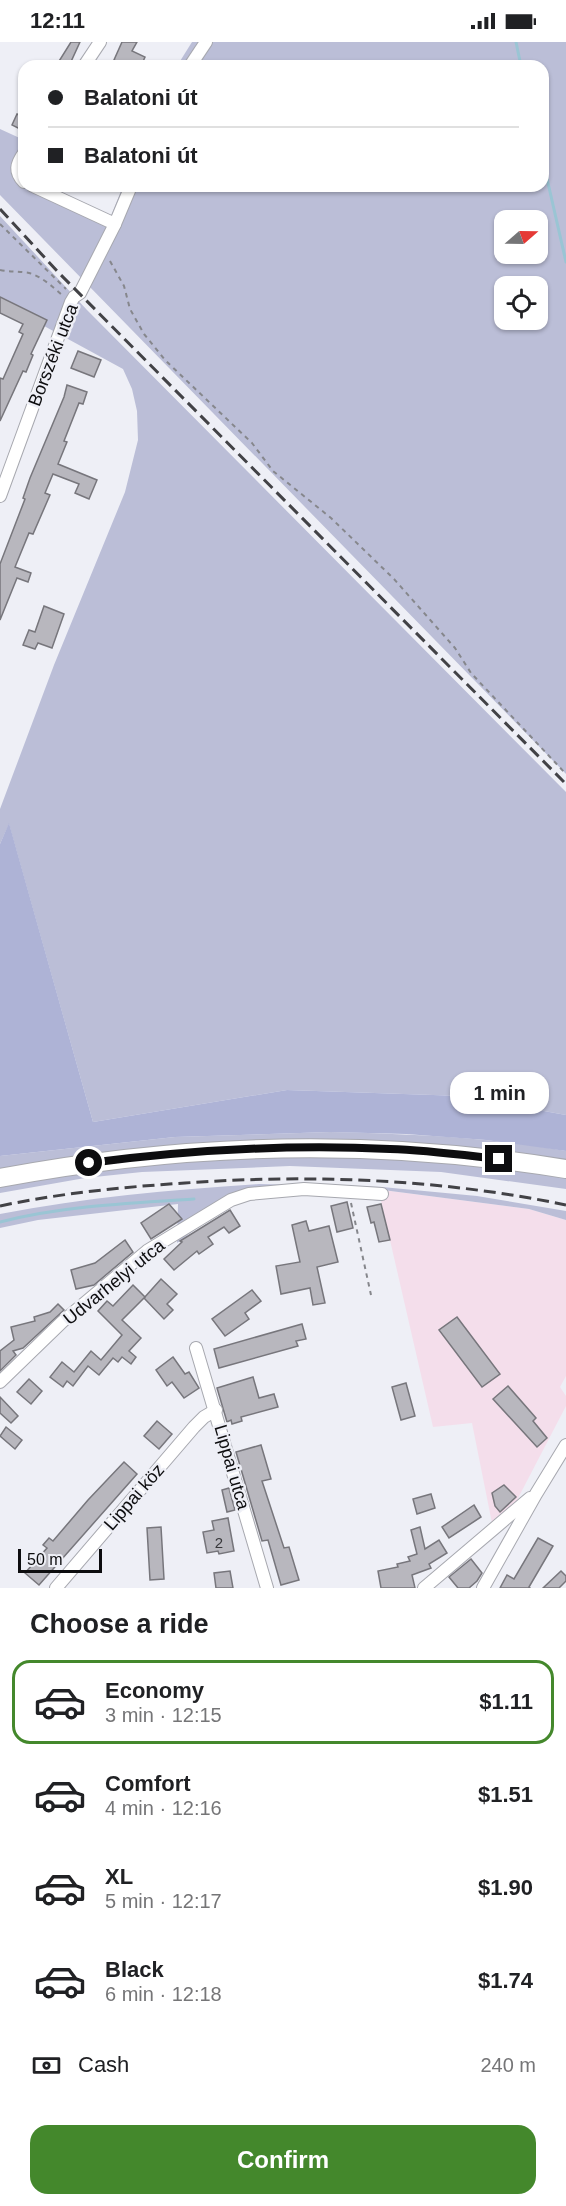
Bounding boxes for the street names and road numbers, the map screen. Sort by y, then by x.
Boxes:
street label: Borszéki utca [24,300,82,409]
street label: Udvarhelyi utca [59,1235,169,1329]
street label: Lippai utca [210,1422,254,1513]
street label: Lippai köz [100,1460,168,1534]

